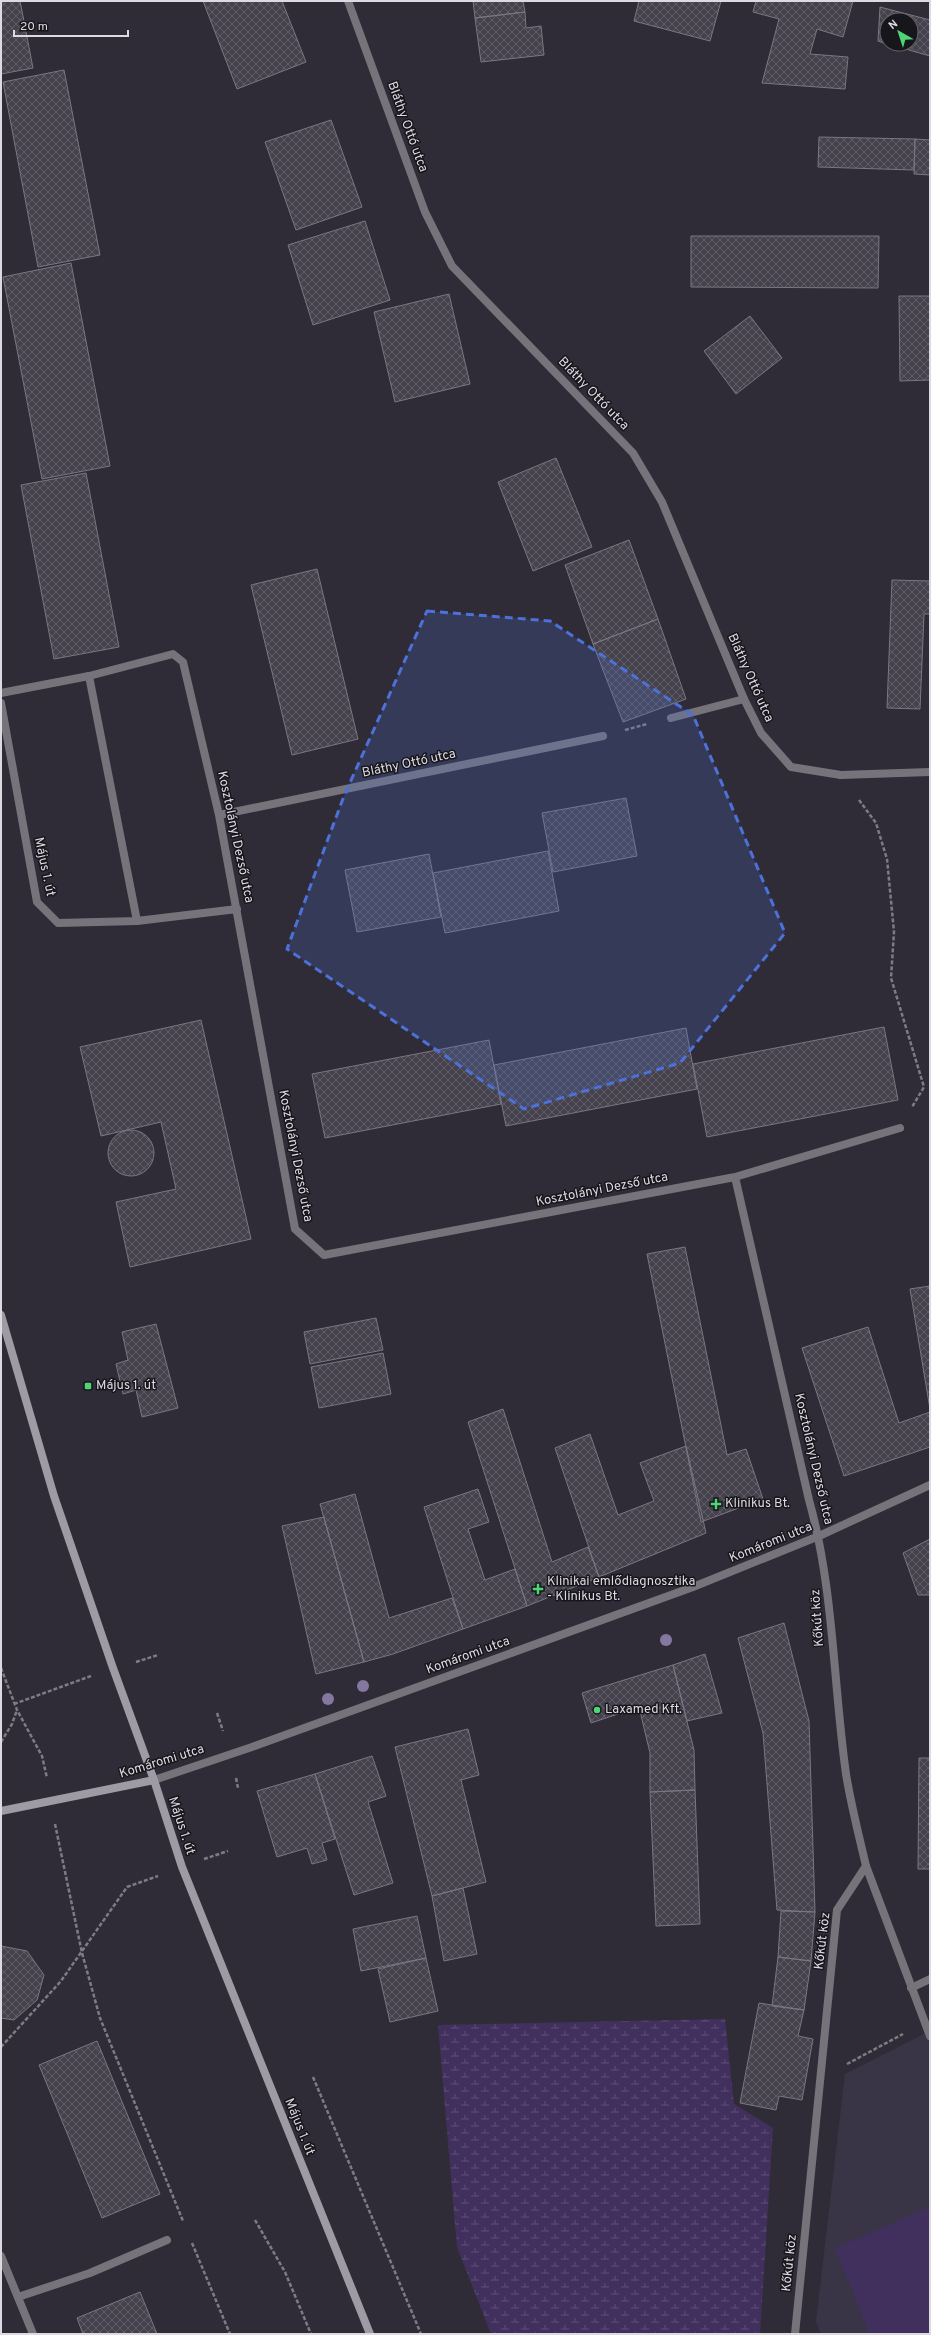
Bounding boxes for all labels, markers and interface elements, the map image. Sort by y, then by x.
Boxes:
scale bar [14,12,128,38]
north arrow [879,12,919,52]
text: N [886,17,901,33]
text: 20 m [20,19,48,35]
street label: Bláthy Ottó utca [383,80,431,174]
street label: Bláthy Ottó utca [554,354,632,434]
street label: Bláthy Ottó utca [723,631,777,725]
street label: Bláthy Ottó utca [361,746,457,782]
street label: Kosztolányi Dezső utca [213,770,257,904]
street label: Május 1. út [30,836,58,898]
street label: Kosztolányi Dezső utca [274,1089,316,1223]
street label: Kosztolányi Dezső utca [535,1169,669,1211]
place label: Május 1. út [96,1378,156,1394]
marker: Május 1. út [83,1381,93,1391]
street label: Kosztolányi Dezső utca [790,1392,836,1526]
place label: Klinikus Bt. [725,1496,790,1512]
marker: Klinikus Bt. [710,1498,722,1510]
street label: Komáromi utca [727,1519,815,1567]
place label: Klinikai emlődiagnosztika - Klinikus Bt. [547,1574,695,1605]
marker: Klinikai emlődiagnosztika - Klinikus Bt. [532,1583,544,1595]
street label: Kőkút köz [808,1589,828,1647]
street label: Komáromi utca [424,1633,512,1679]
place label: Laxamed Kft. [605,1702,682,1718]
marker: Laxamed Kft. [592,1705,602,1715]
street label: Komáromi utca [118,1741,206,1783]
street label: Május 1. út [164,1795,198,1857]
street label: Kőkút köz [812,1911,834,1971]
street label: Május 1. út [280,2096,318,2158]
street label: Kőkút köz [779,2233,801,2293]

